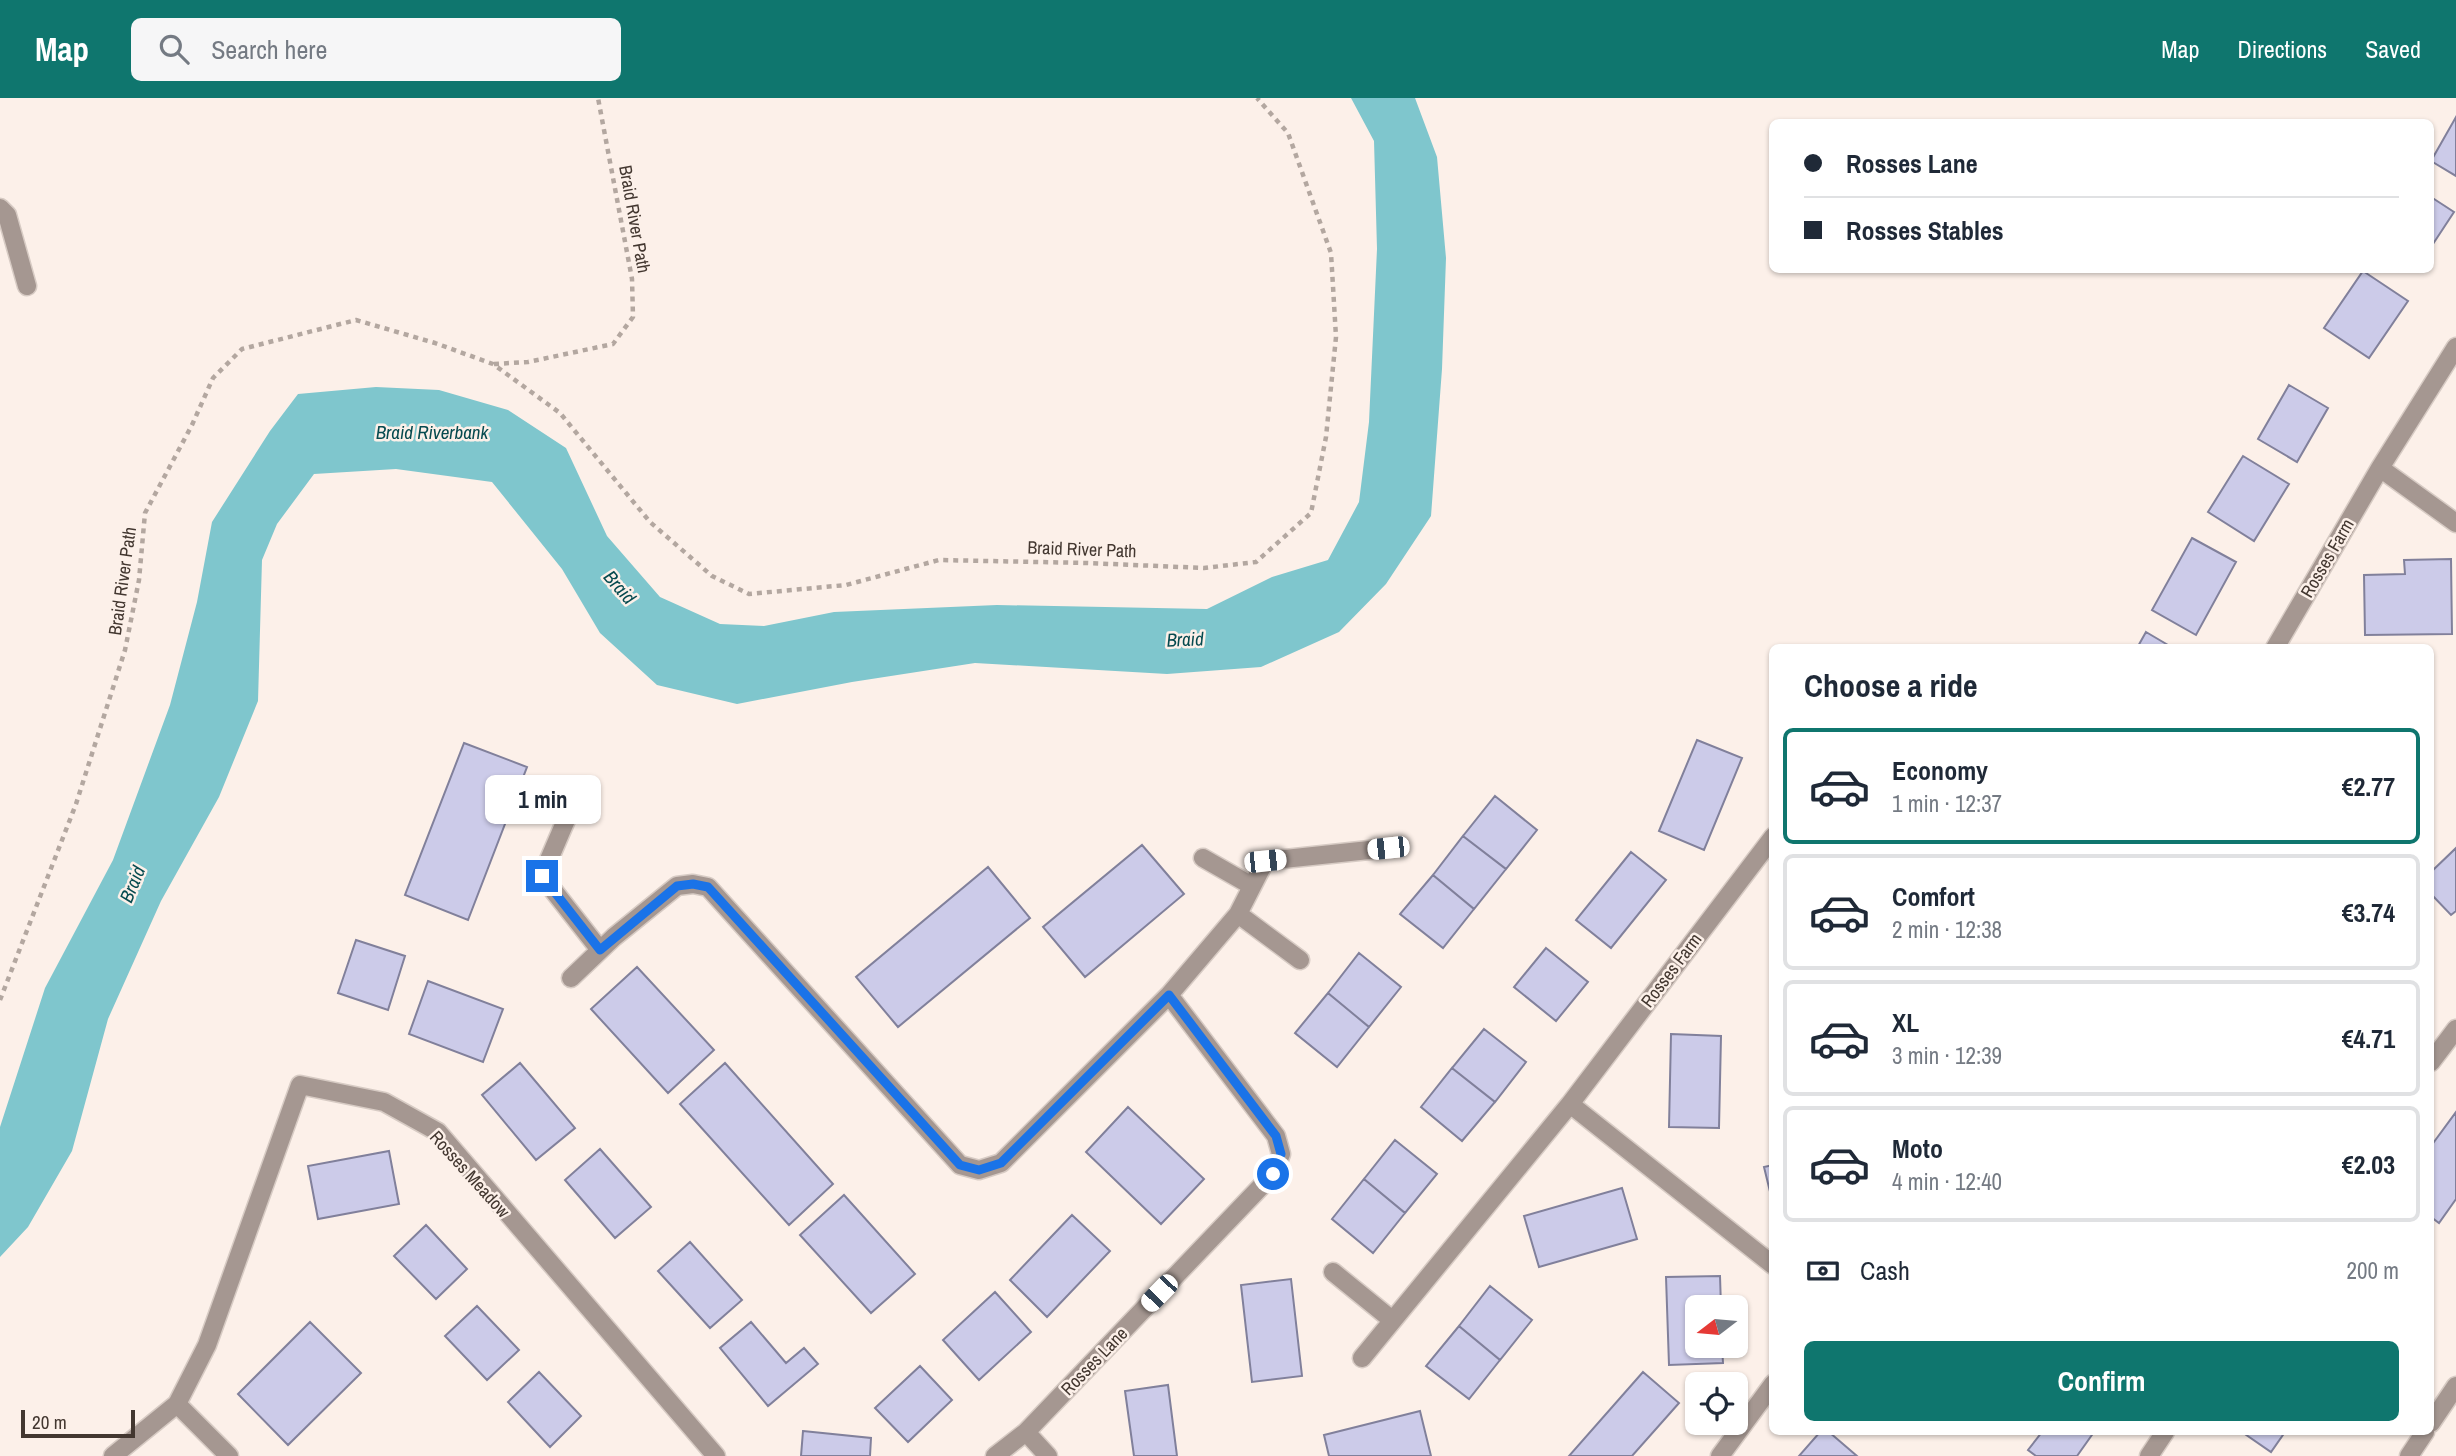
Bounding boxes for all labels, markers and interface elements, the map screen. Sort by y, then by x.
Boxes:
search box [131,18,621,81]
text: Map [35,27,89,71]
icon: search [155,30,193,68]
text: Search here [211,32,327,67]
text: Map [2161,33,2199,65]
text: Directions [2237,33,2327,65]
text: Saved [2365,33,2421,65]
text: Rosses Lane [1846,146,1978,181]
street label: Braid River Path [613,163,657,275]
text: Rosses Stables [1846,213,2004,248]
water label: Braid Riverbank [376,419,489,445]
street label: Rosses Farm [2294,514,2360,602]
street label: Braid River Path [102,525,142,637]
street label: Braid River Path [1027,535,1137,563]
water label: Braid [598,564,642,610]
water label: Braid [1166,625,1204,653]
text: Choose a ride [1804,664,1978,707]
text: Economy [1892,753,1988,788]
icon: car [1808,755,1871,818]
text: €2.77 [2342,769,2395,804]
callout: 1 min [484,774,600,824]
text: 1 min [518,784,568,815]
text: 1 min · 12:37 [1892,788,2002,819]
car [1367,835,1410,861]
car [1244,848,1287,874]
route end [526,860,558,892]
water label: Braid [113,861,151,906]
text: Comfort [1892,879,1975,914]
icon: car [1808,881,1871,944]
text: €3.74 [2342,895,2395,930]
text: 2 min · 12:38 [1892,914,2002,945]
street label: Rosses Farm [1635,928,1707,1012]
text: XL [1892,1005,1919,1040]
icon: car [1808,1007,1871,1070]
text: €4.71 [2342,1021,2395,1056]
text: 3 min · 12:39 [1892,1040,2002,1071]
street label: Rosses Meadow [424,1125,516,1223]
text: Moto [1892,1131,1943,1166]
icon: car [1808,1133,1871,1196]
text: €2.03 [2342,1147,2395,1182]
route start [1257,1158,1289,1190]
text: 4 min · 12:40 [1892,1166,2002,1197]
icon: cash [1804,1252,1842,1290]
text: Cash [1860,1253,1910,1288]
text: 200 m [2347,1255,2399,1286]
car [1137,1271,1182,1315]
north arrow [1685,1295,1748,1358]
map controls [1685,1295,1748,1435]
street label: Rosses Lane [1055,1321,1133,1401]
button: Confirm [1804,1341,2399,1421]
button: locate [1685,1372,1748,1435]
scale bar [21,1407,135,1439]
text: 20 m [32,1409,67,1435]

